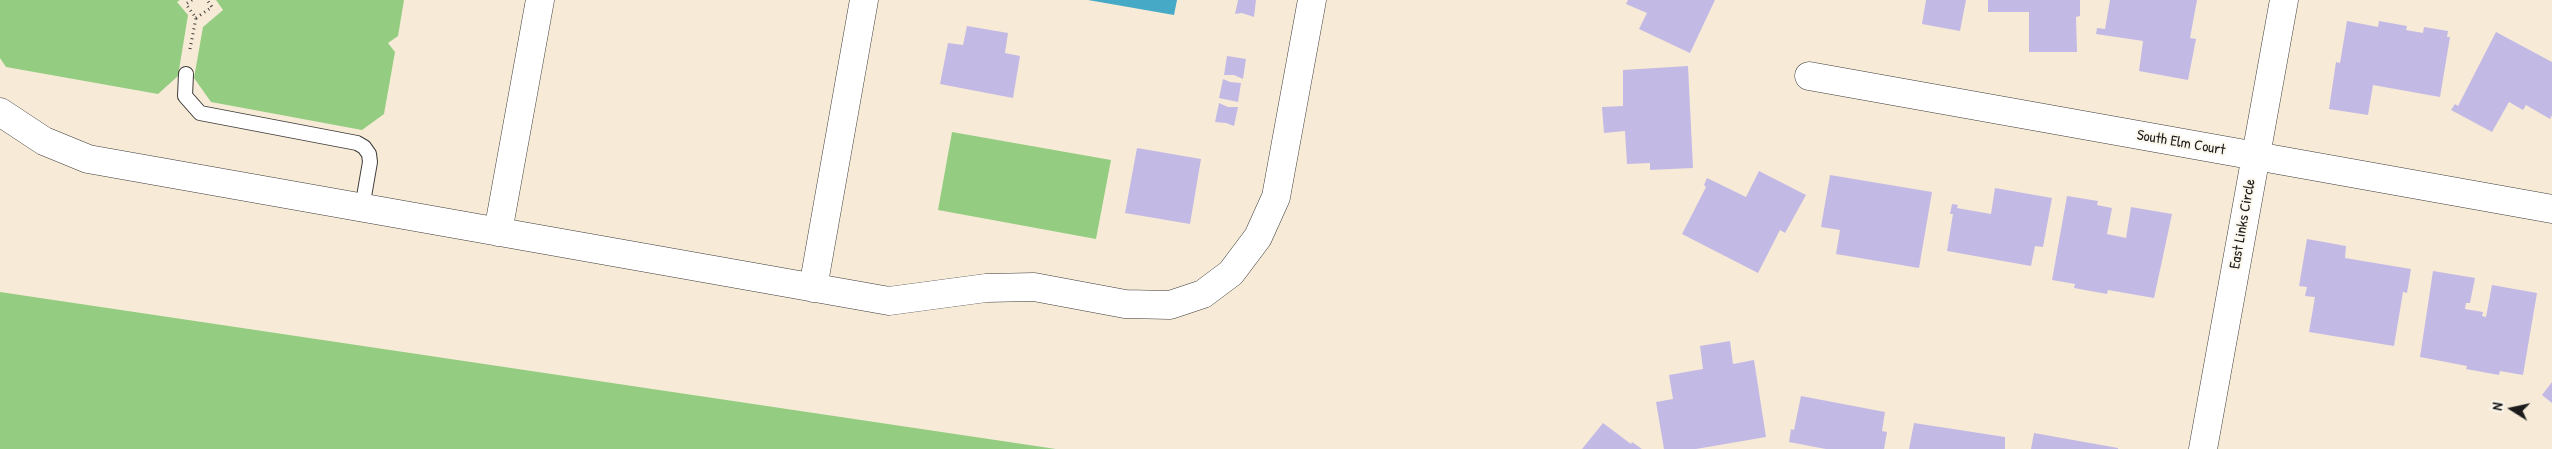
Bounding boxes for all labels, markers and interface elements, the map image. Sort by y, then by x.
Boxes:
street label: South Elm Court [2135,126,2227,160]
street label: East Links Circle [2226,178,2260,270]
north arrow [2487,384,2537,434]
text: N [2487,401,2507,412]

